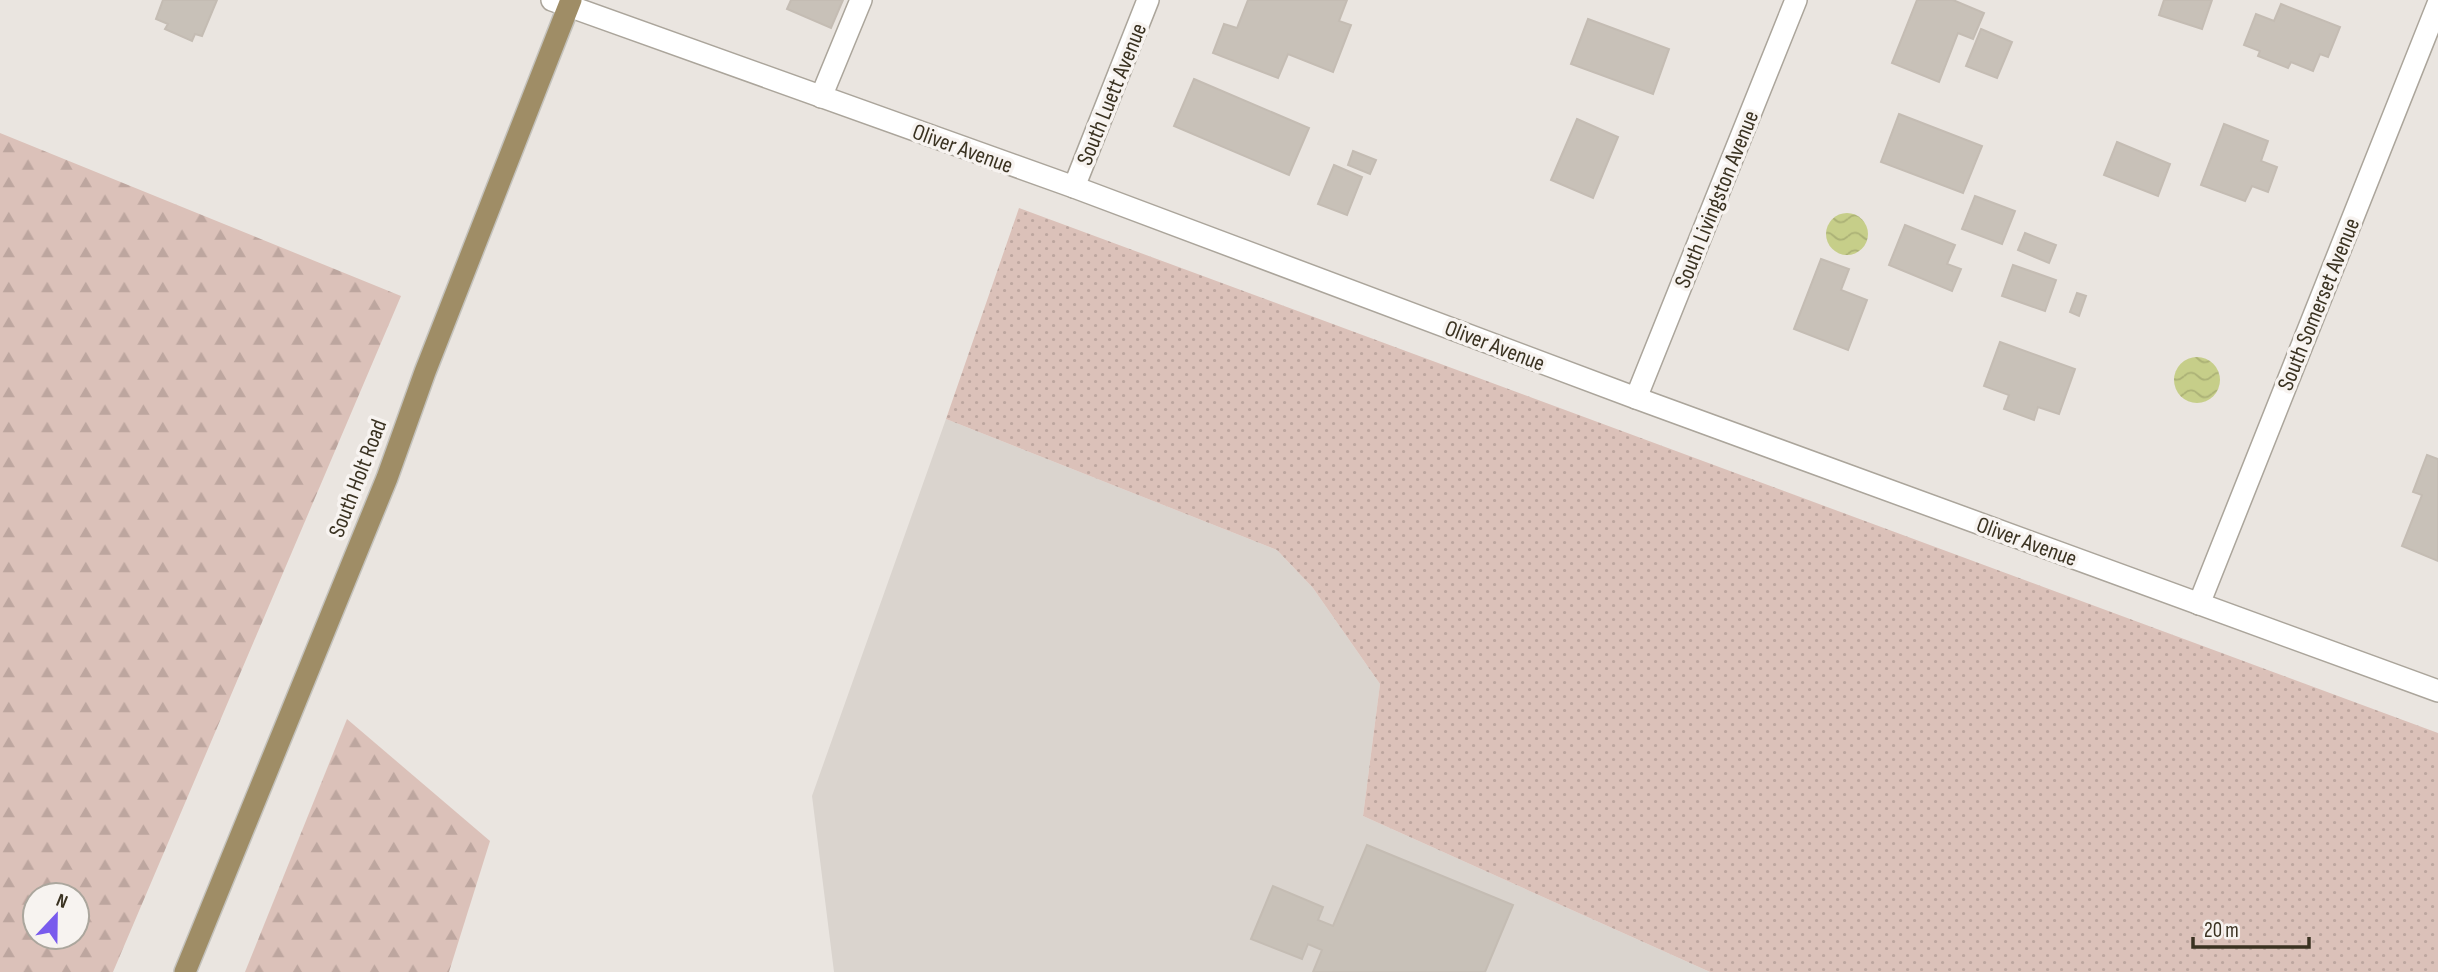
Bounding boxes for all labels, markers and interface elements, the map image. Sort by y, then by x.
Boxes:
street label: South Luett Avenue [1071,19,1153,169]
street label: South Livingston Avenue [1669,107,1765,292]
street label: Oliver Avenue [909,118,1017,180]
street label: South Somerset Avenue [2272,214,2366,395]
street label: Oliver Avenue [1441,314,1549,378]
street label: South Holt Road [323,415,393,541]
street label: Oliver Avenue [1973,511,2081,573]
north arrow [21,881,91,951]
text: N [53,889,71,914]
scale bar [2193,906,2308,950]
text: 20 m [2204,918,2239,943]

